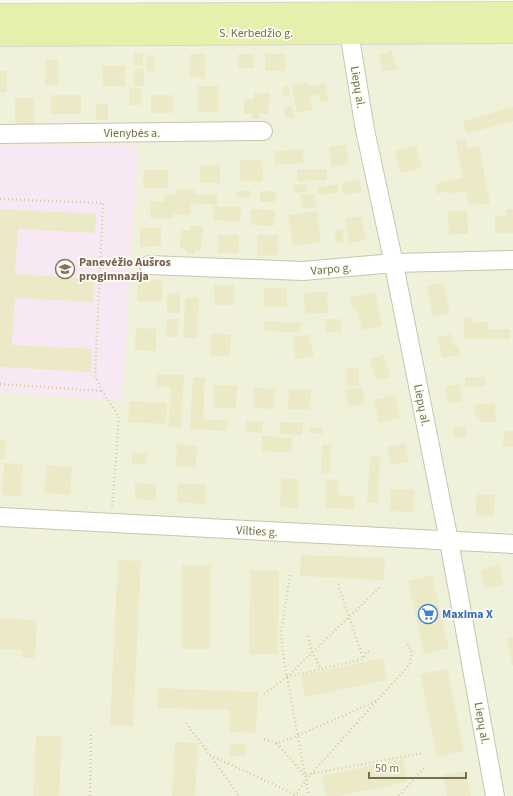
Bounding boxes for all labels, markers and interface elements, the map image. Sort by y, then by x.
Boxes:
street label: S. Kerbedžio g. [219,25,293,42]
street label: Liepų al. [346,65,369,109]
street label: Vienybės a. [104,125,160,142]
place label: Panevėžio Aušros progimnazija [79,254,171,285]
school or university icon: Panevėžio Aušros progimnazija [54,258,76,280]
street label: Varpo g. [310,259,352,280]
street label: Liepų al. [409,383,434,428]
street label: Vilties g. [236,522,278,541]
supermarket icon: Maxima X [417,603,439,625]
place label: Maxima X [442,606,493,623]
street label: Liepų al. [469,701,494,745]
scale bar [369,754,466,780]
text: 50 m [375,760,399,777]

